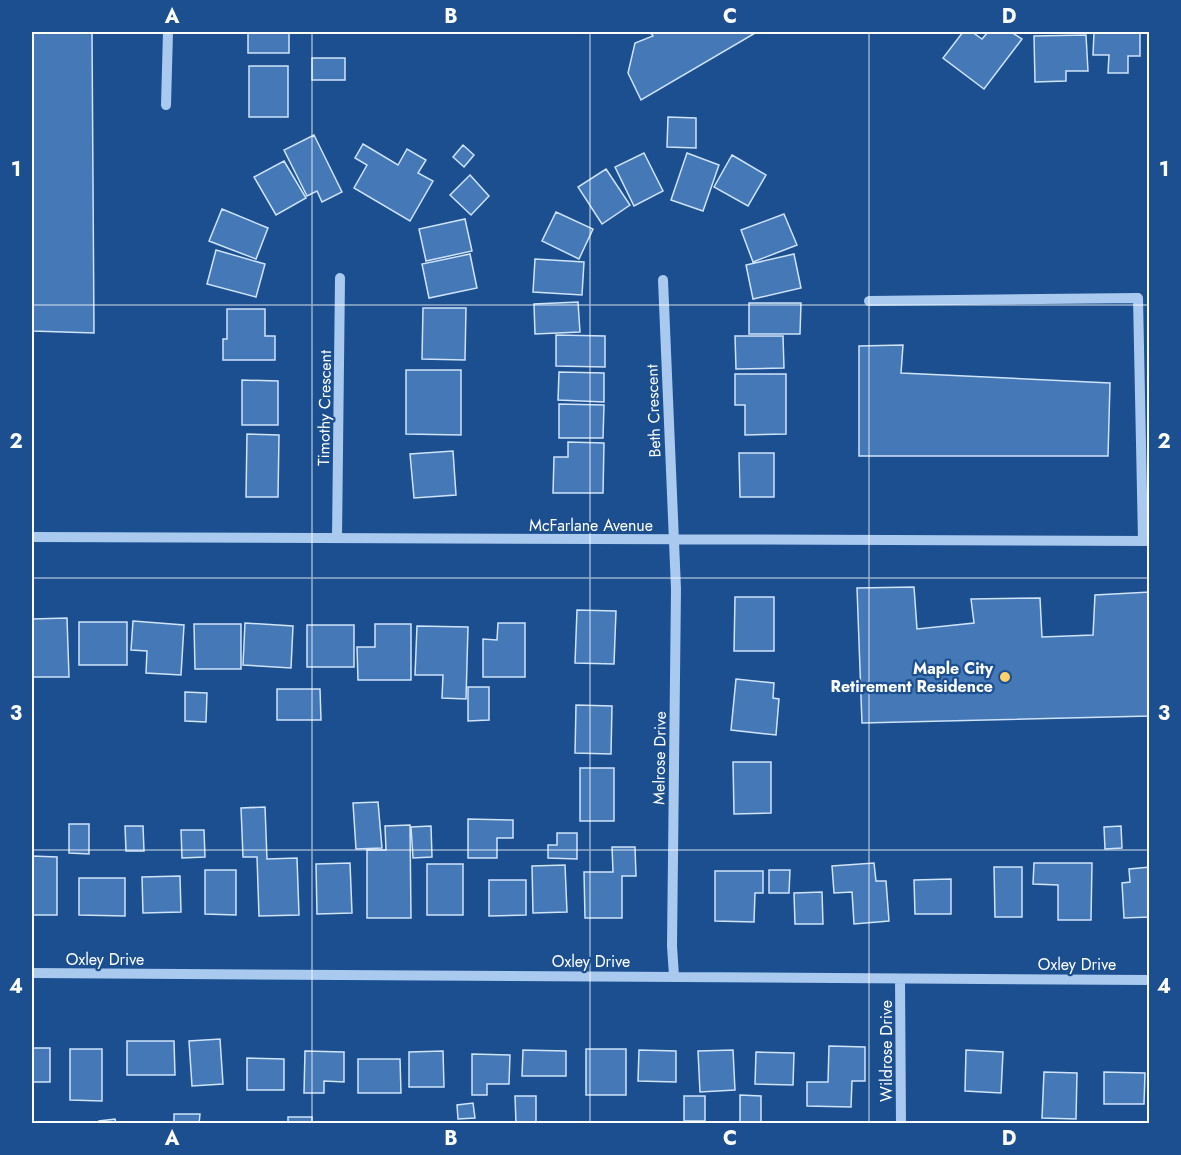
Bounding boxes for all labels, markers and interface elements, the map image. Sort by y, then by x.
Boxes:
text: A [164,2,180,31]
text: B [444,2,458,31]
text: C [723,2,737,31]
text: D [1002,2,1016,31]
text: 1 [11,155,21,184]
text: 1 [1159,155,1169,184]
street label: Timothy Crescent [312,350,337,466]
street label: Beth Crescent [640,364,667,458]
text: 2 [9,427,23,456]
text: 2 [1157,427,1171,456]
street label: McFarlane Avenue [529,514,653,537]
place label: Maple City Retirement Residence [831,657,994,698]
marker: Maple City Retirement Residence [998,670,1012,684]
text: 3 [10,699,22,728]
text: 3 [1158,699,1170,728]
street label: Melrose Drive [647,711,672,805]
street label: Oxley Drive [66,948,144,971]
street label: Oxley Drive [552,950,630,973]
street label: Oxley Drive [1038,953,1116,976]
text: 4 [9,972,23,1001]
text: 4 [1157,972,1171,1001]
street label: Wildrose Drive [875,1000,898,1102]
text: A [164,1124,180,1153]
text: B [444,1124,458,1153]
text: C [723,1124,737,1153]
text: D [1002,1124,1016,1153]

